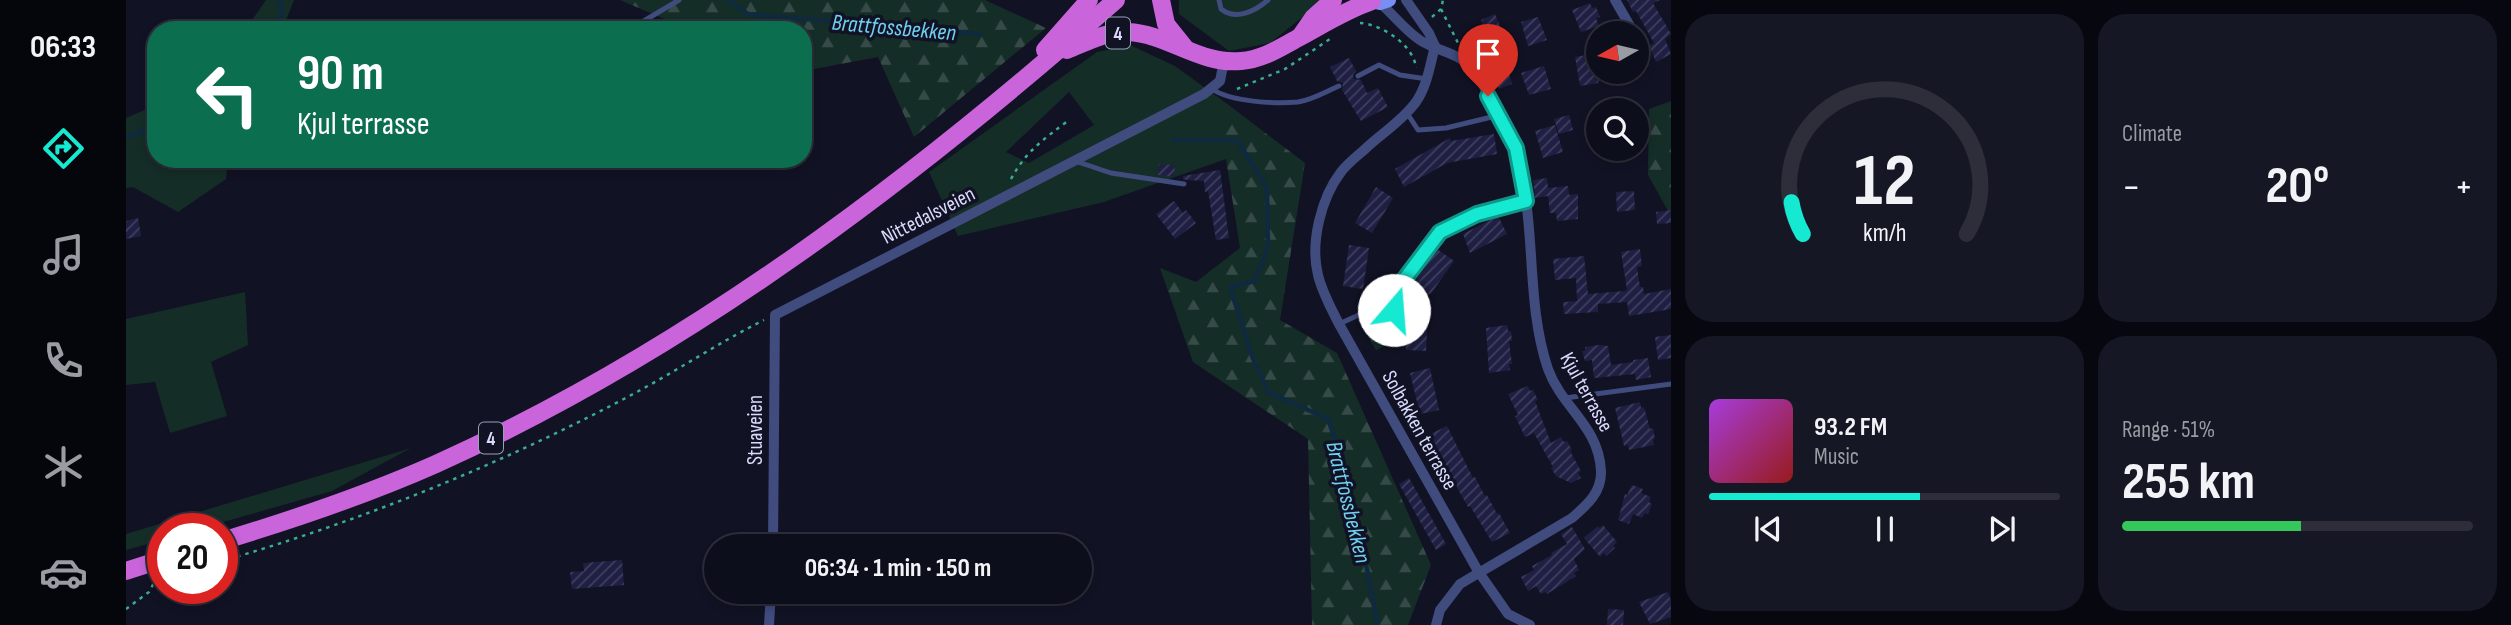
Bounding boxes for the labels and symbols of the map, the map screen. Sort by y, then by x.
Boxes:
water label: Brattfossbekken [831,9,957,47]
road number: 4 [1106,18,1130,48]
north arrow [1586,21,1648,84]
pin [1458,24,1518,96]
street label: Nittedalsveien [877,181,979,250]
position arrow [1357,273,1431,347]
street label: Kjul terrasse [1555,348,1619,436]
street label: Solbakken terrasse [1377,366,1463,494]
street label: Stuaveien [743,395,768,465]
road number: 4 [479,422,503,453]
water label: Brattfossbekken [1319,438,1377,566]
speed limit sign: 20 [147,513,238,604]

